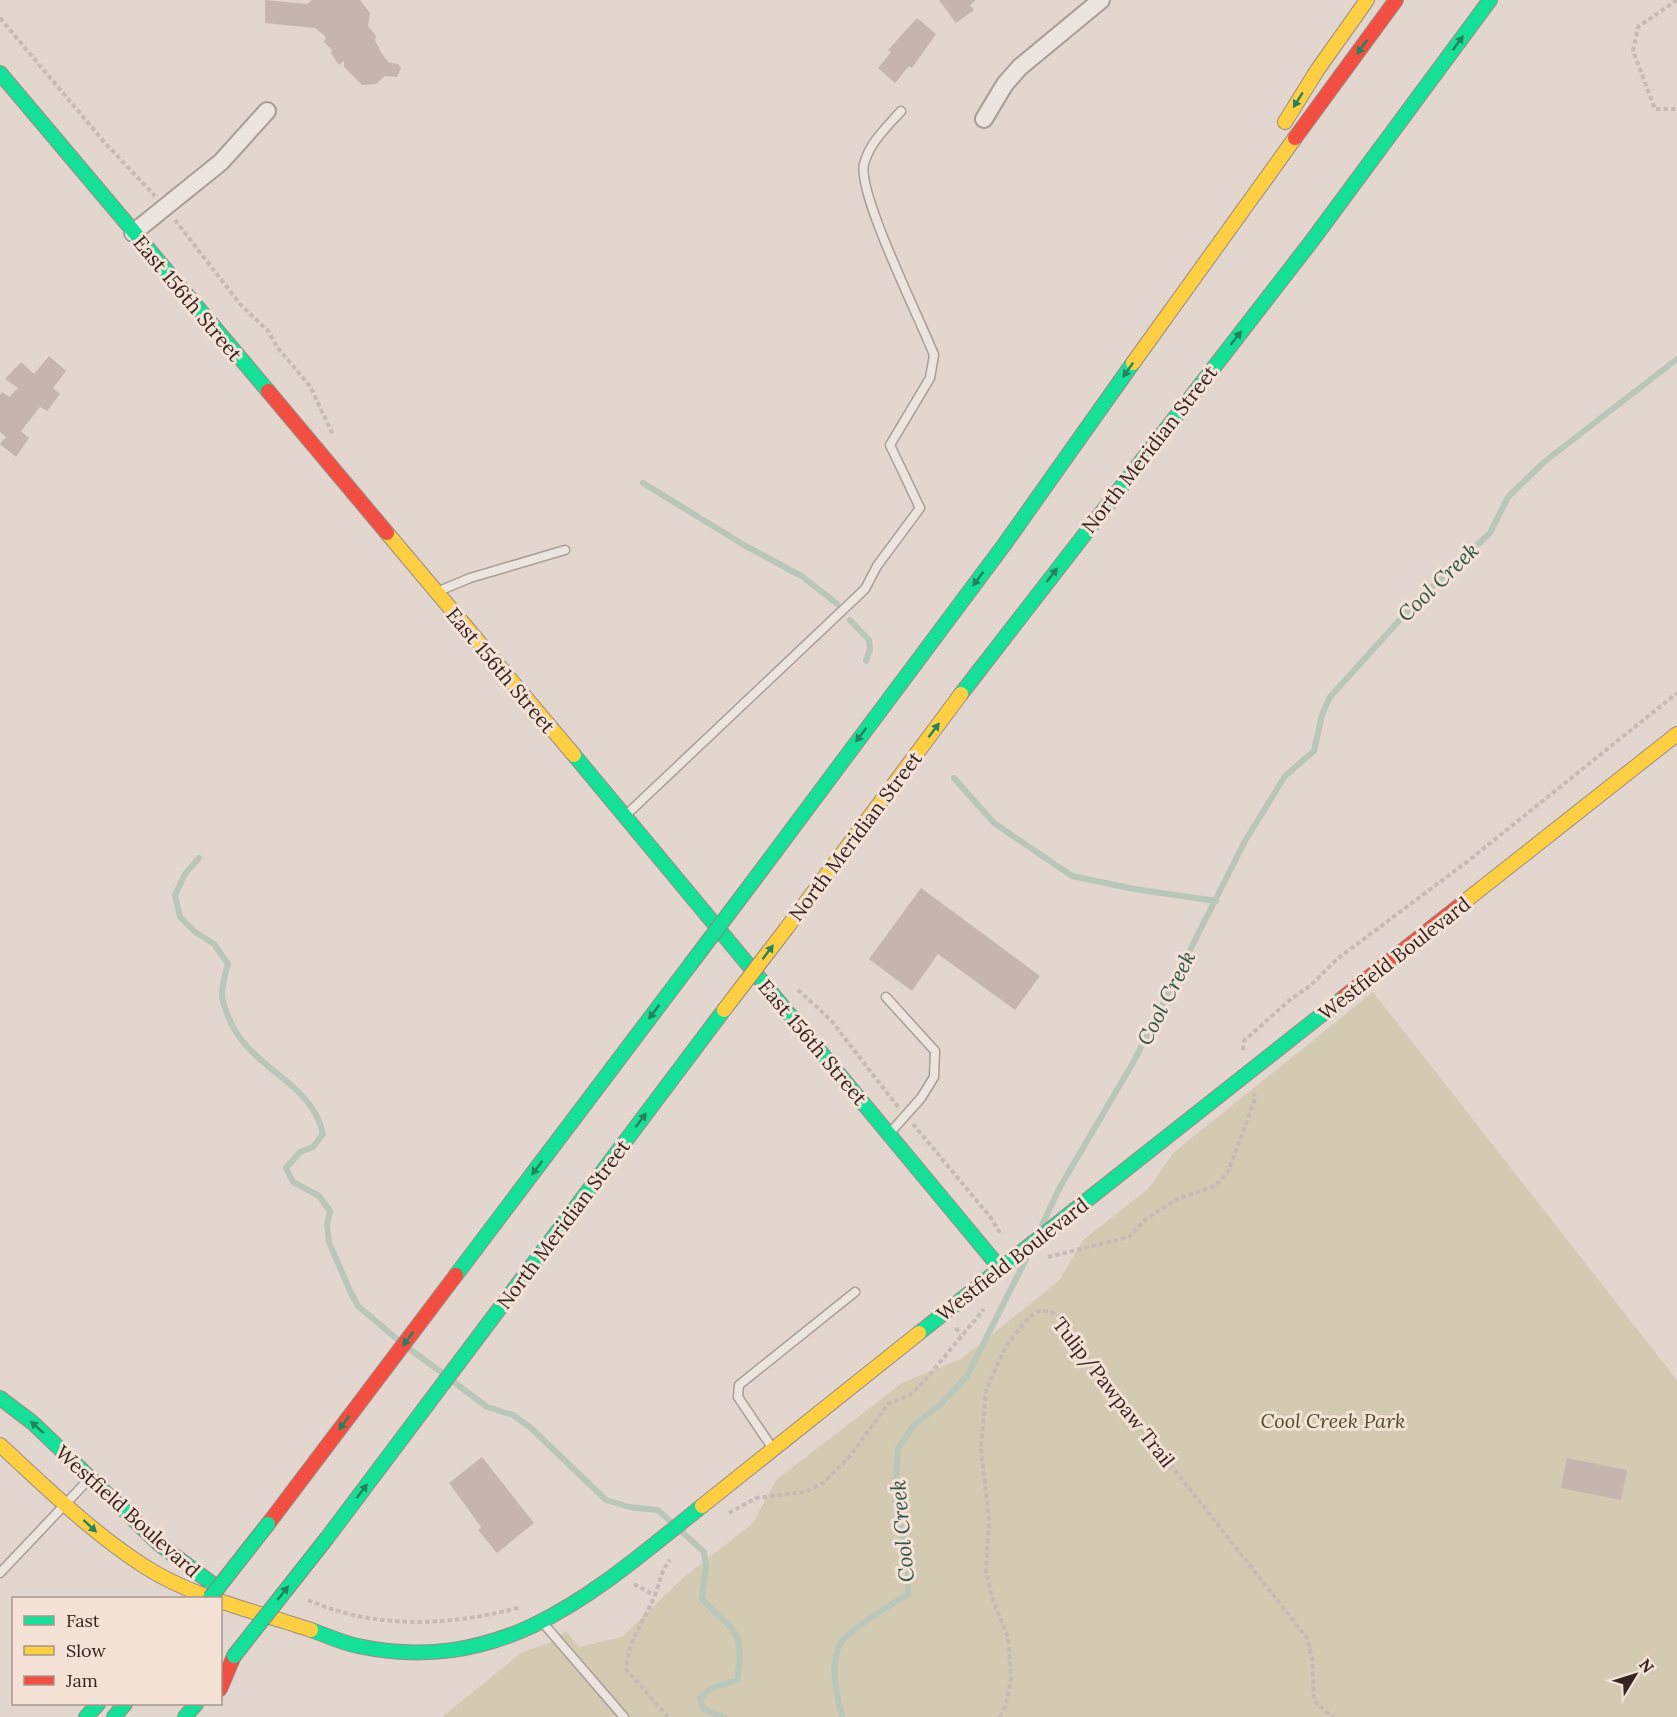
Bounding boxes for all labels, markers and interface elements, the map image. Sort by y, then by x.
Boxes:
one-way arrow [1451,36,1463,51]
one-way arrow [1356,39,1368,55]
one-way arrow [1293,92,1304,108]
street label: East 156th Street [128,230,248,366]
one-way arrow [1230,330,1242,346]
street label: North Meridian Street [1076,360,1222,538]
one-way arrow [1122,361,1134,377]
water label: Cool Creek [1392,537,1484,627]
one-way arrow [1046,567,1058,583]
one-way arrow [973,572,985,587]
street label: East 156th Street [441,602,561,738]
one-way arrow [928,723,940,738]
one-way arrow [856,728,868,743]
street label: North Meridian Street [783,746,927,926]
street label: Westfield Boulevard [1313,891,1475,1025]
one-way arrow [761,945,773,960]
water label: Cool Creek [1131,946,1201,1050]
street label: East 156th Street [753,974,873,1110]
one-way arrow [648,1004,661,1020]
one-way arrow [635,1113,647,1129]
street label: North Meridian Street [491,1134,635,1314]
one-way arrow [531,1159,543,1175]
street label: Westfield Boulevard [931,1192,1093,1326]
street label: Tulip/Pawpaw Trail [1047,1312,1180,1473]
one-way arrow [402,1332,414,1347]
park label: Cool Creek Park [1261,1408,1405,1433]
one-way arrow [338,1415,350,1431]
one-way arrow [30,1421,45,1434]
street label: Westfield Boulevard [51,1440,205,1583]
water label: Cool Creek [884,1479,920,1583]
one-way arrow [356,1483,368,1499]
one-way arrow [83,1519,98,1533]
one-way arrow [277,1586,289,1601]
legend [12,1597,222,1705]
text: Fast [66,1609,100,1632]
text: Slow [66,1639,106,1662]
north arrow [1605,1645,1665,1705]
text: N [1635,1655,1659,1677]
text: Jam [65,1669,98,1692]

